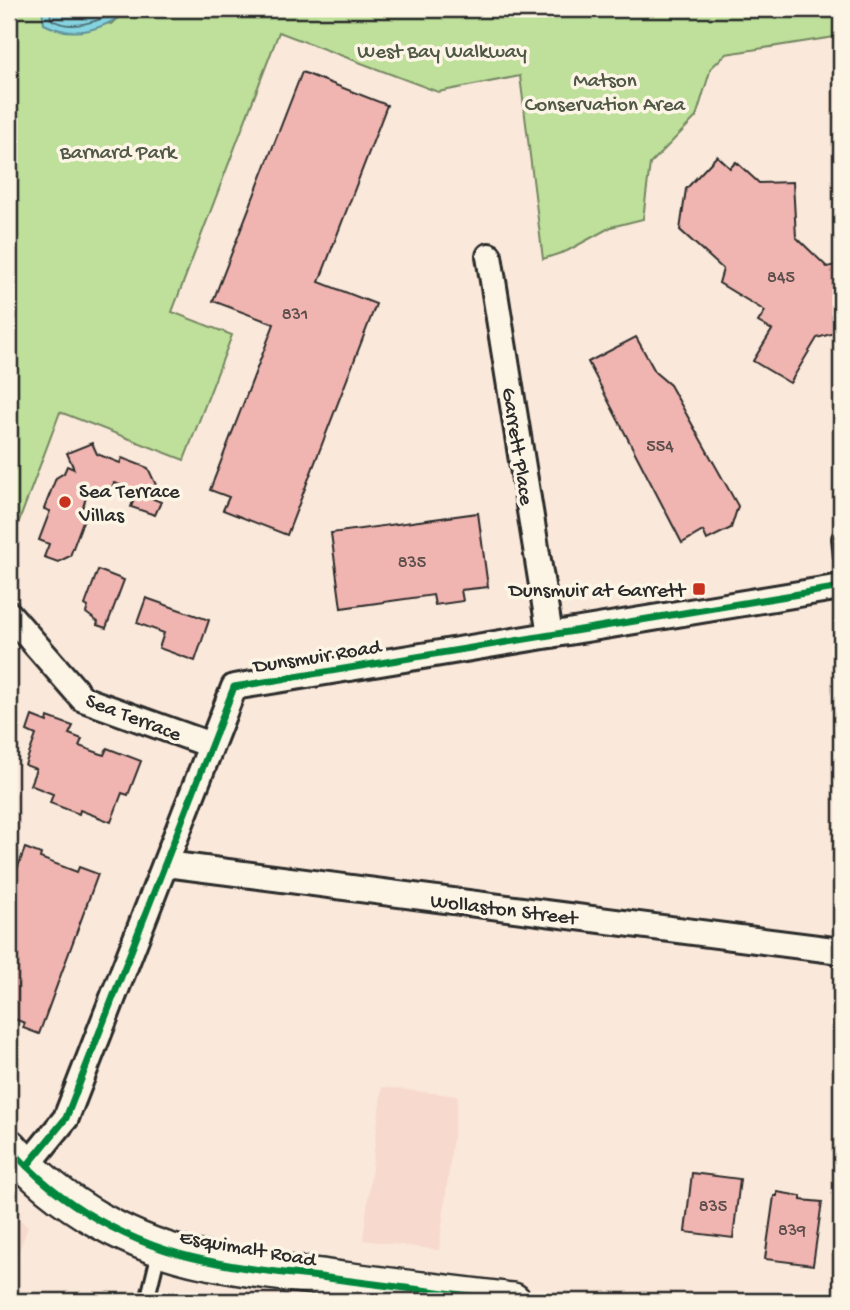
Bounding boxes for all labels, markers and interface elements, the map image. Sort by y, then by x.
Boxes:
park label: West Bay Walkway [357,41,527,66]
park label: Matson Conservation Area [525,70,687,119]
park label: Barnard Park [59,142,179,167]
house number: 845 [767,268,795,289]
house number: 831 [282,305,308,326]
street label: Garrett Place [494,386,537,508]
house number: 554 [646,437,674,458]
place label: Sea Terrace Villas [78,481,181,530]
marker: Sea Terrace Villas [57,494,73,510]
house number: 835 [398,553,426,574]
place label: Dunsmuir at Garrett [507,580,687,605]
marker: Dunsmuir at Garrett [691,581,707,597]
street label: Dunsmuir Road [250,636,385,681]
street label: Sea Terrace [81,690,185,749]
street label: Wollaston Street [429,890,581,933]
house number: 835 [699,1197,727,1218]
house number: 839 [778,1221,806,1242]
street label: Esquimalt Road [177,1226,319,1275]

